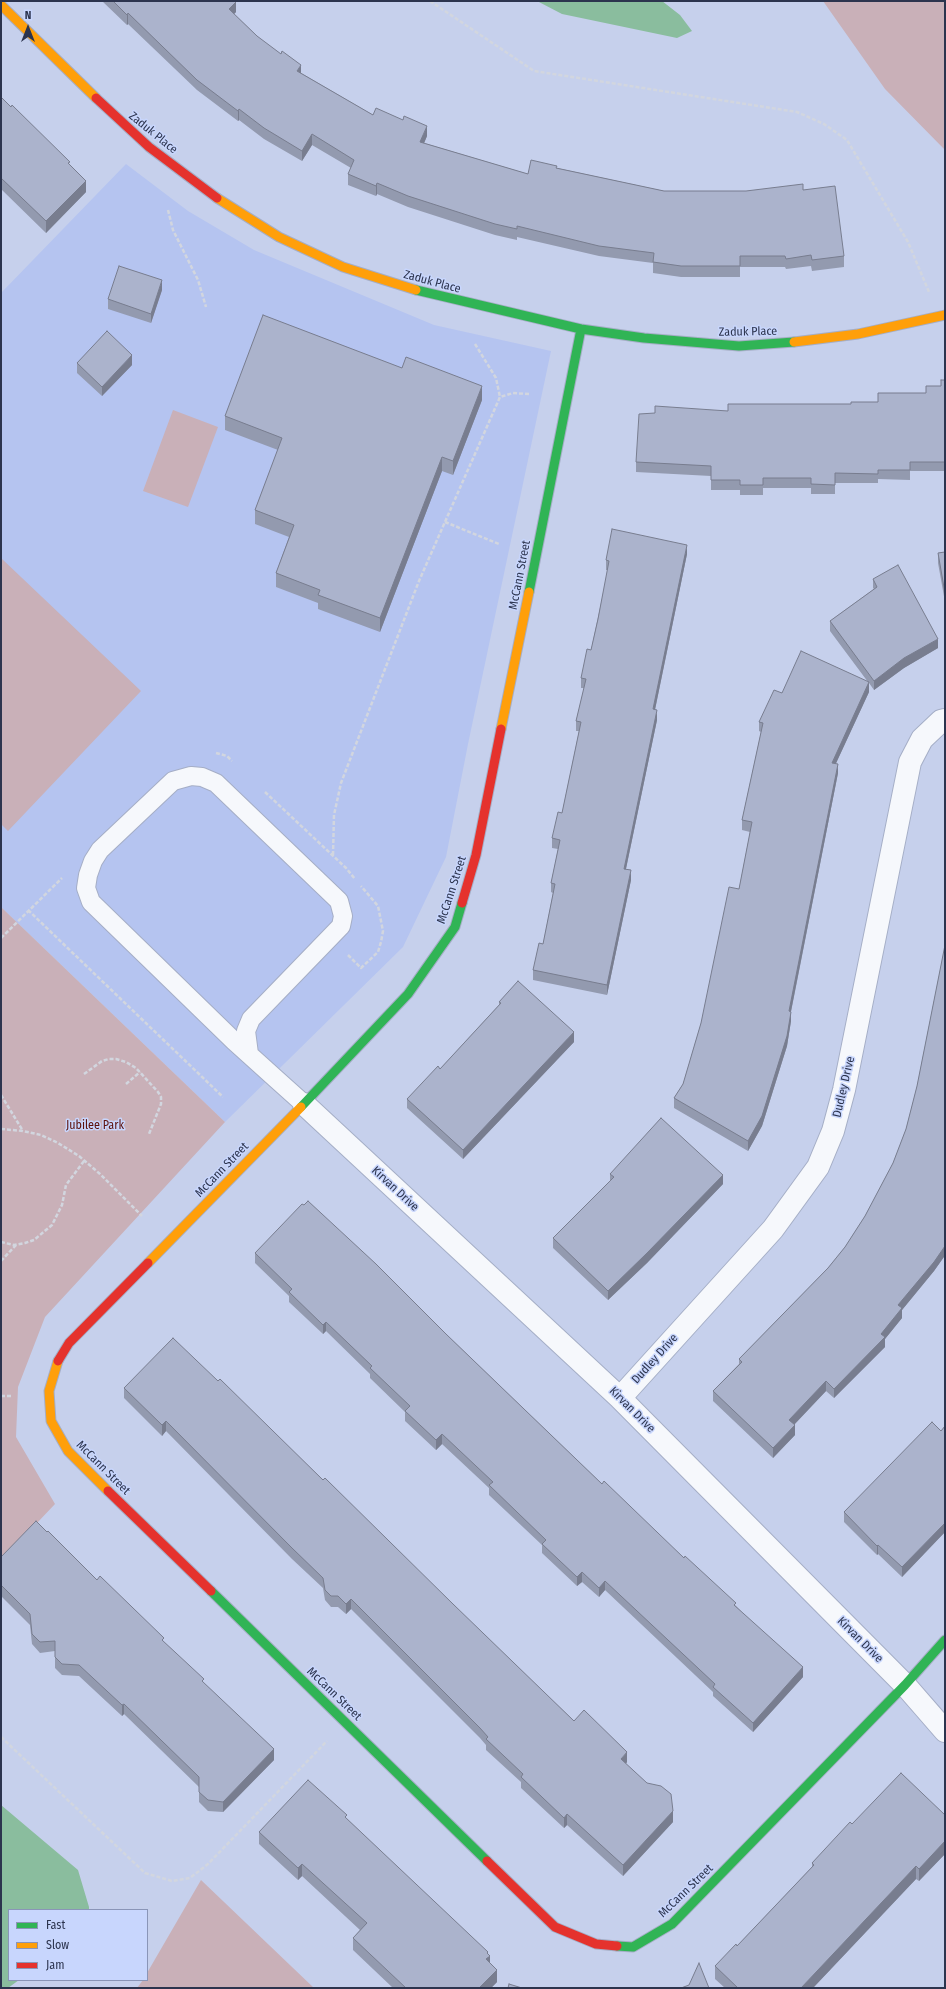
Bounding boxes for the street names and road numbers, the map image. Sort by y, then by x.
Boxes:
street label: Zaduk Place [126,109,180,157]
street label: Zaduk Place [402,267,462,297]
street label: Zaduk Place [719,324,777,340]
street label: McCann Street [506,539,534,611]
street label: McCann Street [434,854,470,926]
street label: Dudley Drive [830,1055,858,1119]
street label: McCann Street [192,1140,252,1200]
street label: Kirvan Drive [368,1164,422,1214]
street label: Dudley Drive [629,1331,681,1387]
street label: Kirvan Drive [606,1384,658,1436]
street label: McCann Street [73,1438,133,1498]
street label: Kirvan Drive [834,1614,886,1666]
street label: McCann Street [304,1664,364,1724]
street label: McCann Street [656,1861,716,1921]

